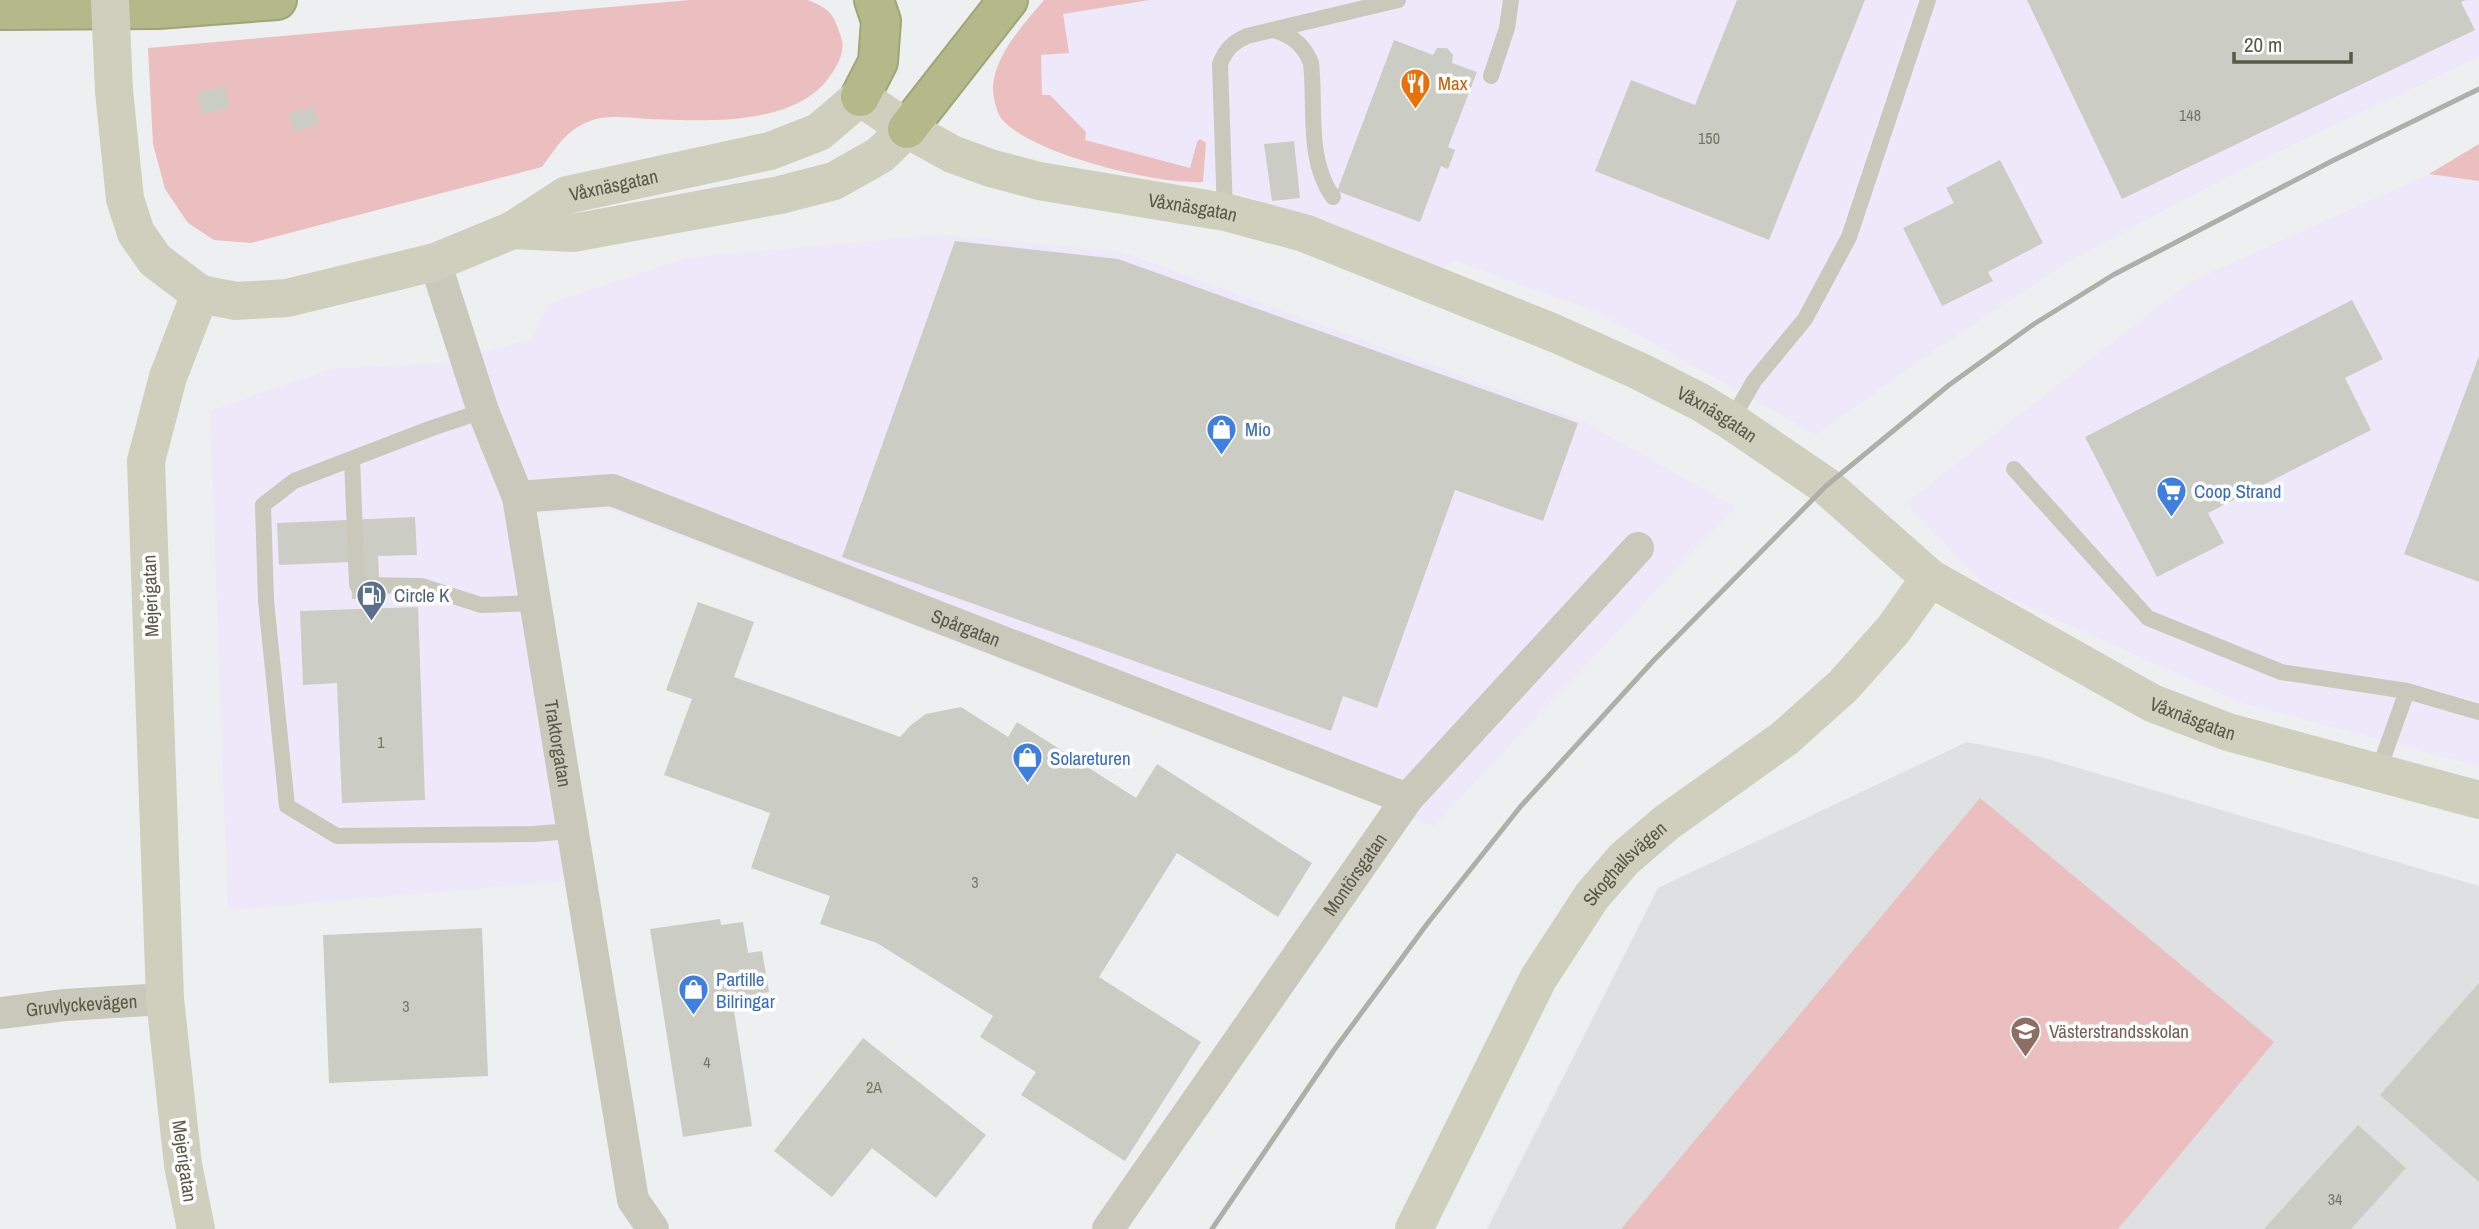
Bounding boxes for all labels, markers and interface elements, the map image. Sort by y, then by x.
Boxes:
scale bar [2234,21,2351,65]
text: 20 m [2244,30,2282,59]
restaurant icon: Max [1398,66,1432,110]
place label: Max [1438,70,1468,96]
house number: 148 [2179,104,2201,126]
house number: 150 [1698,127,1720,149]
street label: Våxnäsgatan [567,163,660,207]
street label: Våxnäsgatan [1146,186,1240,228]
street label: Våxnäsgatan [1673,379,1763,448]
shop icon: Mio [1205,412,1239,456]
place label: Mio [1245,416,1271,442]
supermarket icon: Coop Strand [2154,474,2188,518]
place label: Coop Strand [2194,478,2281,504]
street label: Mejerigatan [136,554,164,638]
fuel station icon: Circle K [354,578,388,622]
place label: Circle K [394,582,450,608]
street label: Spårgatan [928,602,1004,653]
street label: Våxnäsgatan [2146,690,2238,746]
street label: Traktorgatan [538,698,578,789]
house number: 1 [377,731,385,753]
shop icon: Solareturen [1010,741,1044,785]
place label: Solareturen [1050,745,1131,771]
street label: Skoghallsvägen [1576,815,1672,911]
street label: Montörsgatan [1317,828,1393,921]
house number: 3 [971,871,979,893]
place label: Partille Bilringar [716,966,776,1014]
shop icon: Partille Bilringar [676,973,710,1017]
street label: Gruvlyckevägen [24,988,138,1023]
house number: 3 [402,995,410,1017]
school or university icon: Västerstrandsskolan [2009,1014,2043,1058]
place label: Västerstrandsskolan [2049,1018,2189,1044]
house number: 4 [703,1051,711,1073]
house number: 2A [866,1076,882,1098]
street label: Mejerigatan [166,1118,204,1204]
house number: 34 [2328,1188,2342,1210]

